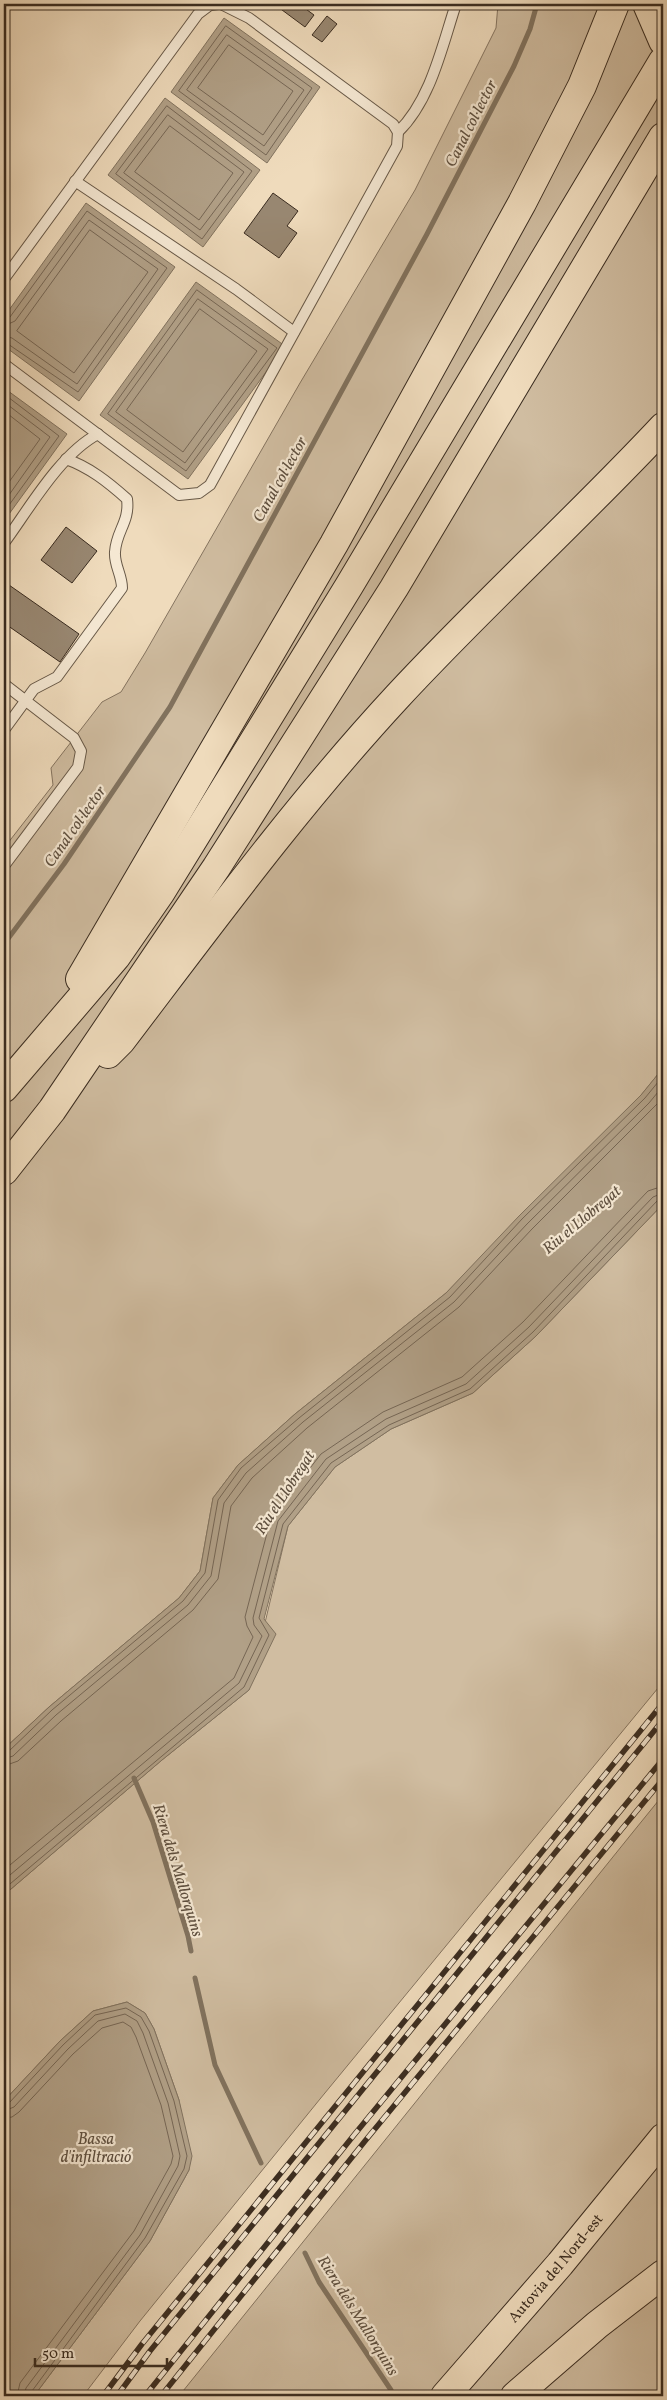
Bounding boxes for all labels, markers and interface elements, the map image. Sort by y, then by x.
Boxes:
water label: Canal col·lector [440,76,504,171]
water label: Canal col·lector [248,432,314,527]
water label: Canal col·lector [39,781,112,872]
water label: Riu el Llobregat [538,1181,627,1260]
water label: Riu el Llobregat [250,1446,322,1539]
water label: Riera dels Mallorquins [146,1801,208,1940]
water label: Bassa d'infiltració [61,2129,132,2169]
street label: Autovia del Nord-est [504,2210,609,2328]
water label: Riera dels Mallorquins [311,2252,403,2380]
scale bar [35,2335,168,2367]
text: 50 m [42,2344,74,2365]

